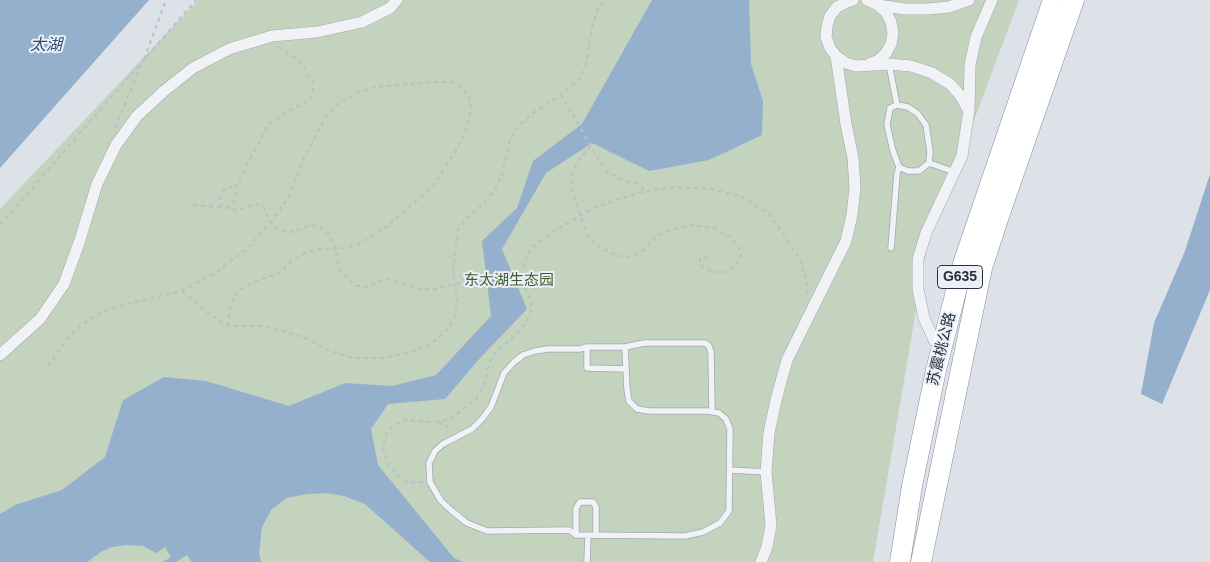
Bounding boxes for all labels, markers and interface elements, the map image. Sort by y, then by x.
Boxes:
water label: 太湖 [30,36,62,56]
road number: G635 [938,266,982,288]
park label: 东太湖生态园 [464,272,554,290]
street label: 苏震桃公路 [924,310,960,388]

